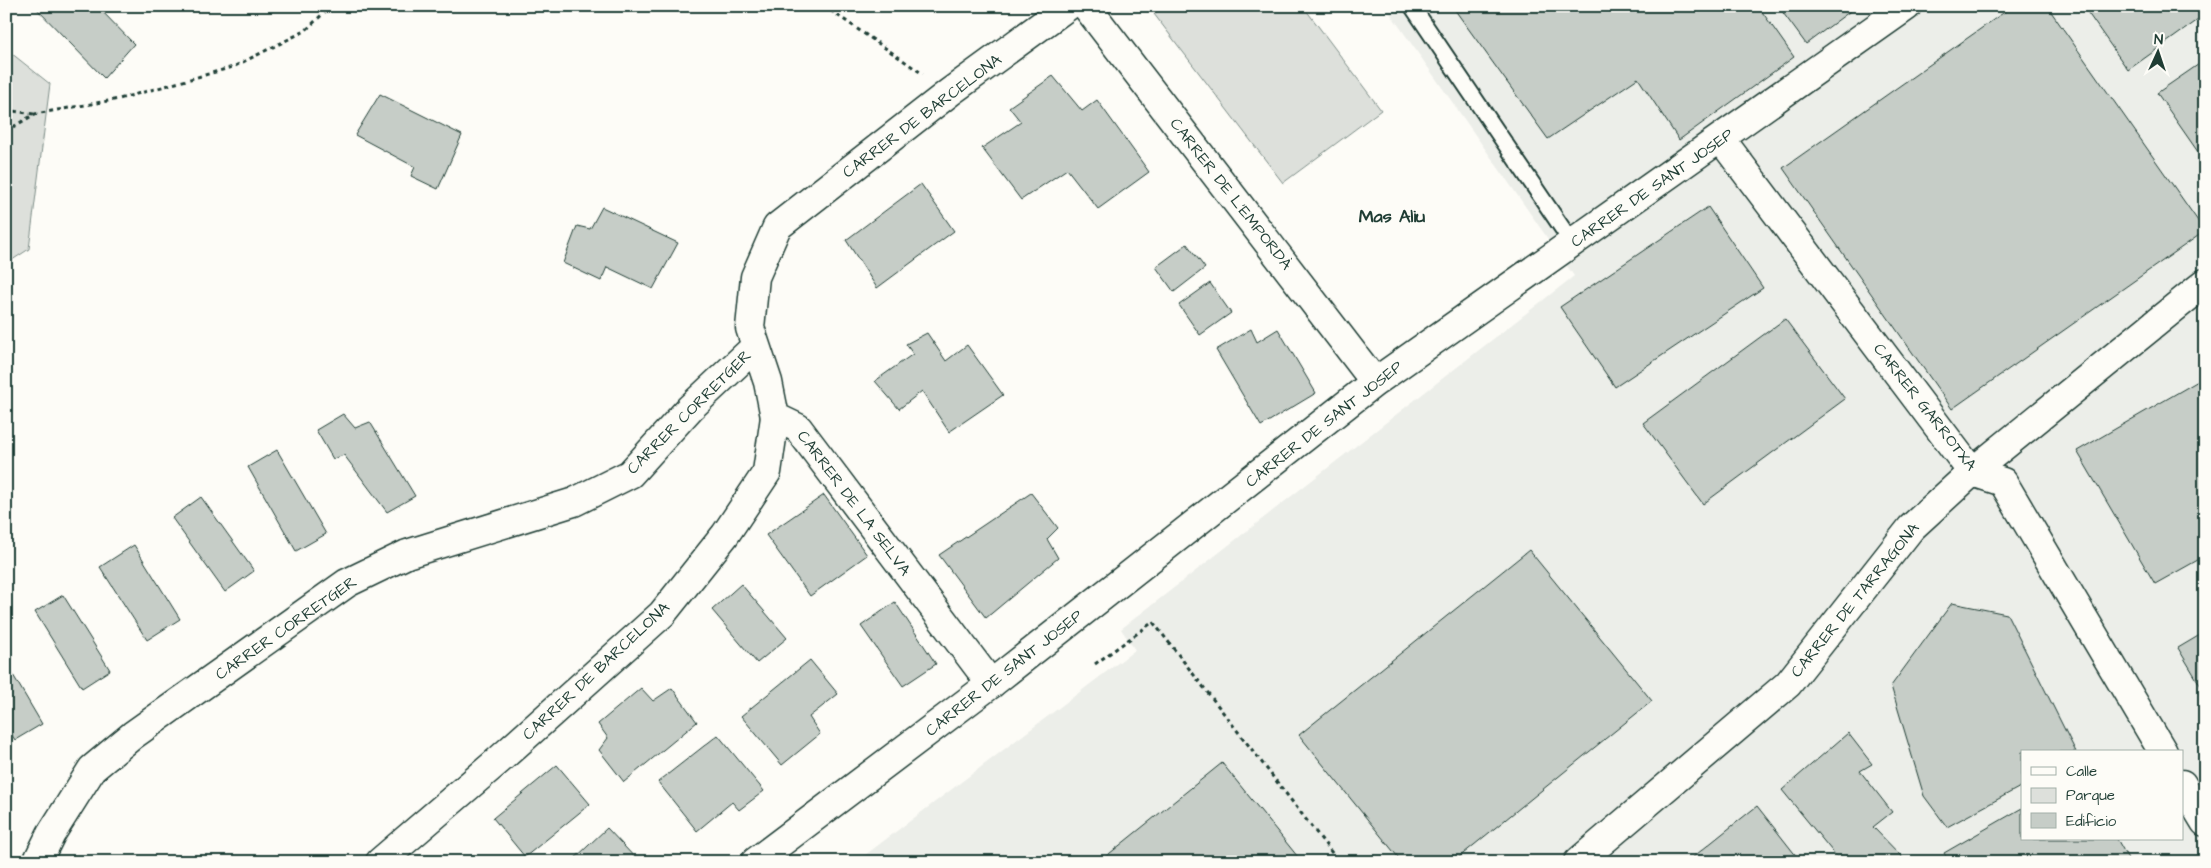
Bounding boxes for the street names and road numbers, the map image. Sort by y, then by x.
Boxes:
street label: CARRER DE BARCELONA [838,49,1006,183]
street label: CARRER DE L'EMPORDÀ [1165,113,1297,275]
street label: CARRER DE SANT JOSEP [1566,123,1738,253]
street label: CARRER GARROTXA [1868,339,1982,475]
street label: CARRER CORRETGER [622,345,756,479]
street label: CARRER DE SANT JOSEP [1241,356,1407,492]
street label: CARRER DE LA SELVA [792,426,916,580]
street label: CARRER DE TARRAGONA [1786,518,1924,682]
street label: CARRER CORRETGER [211,571,361,685]
street label: CARRER DE BARCELONA [518,597,674,745]
street label: CARRER DE SANT JOSEP [921,605,1087,741]

